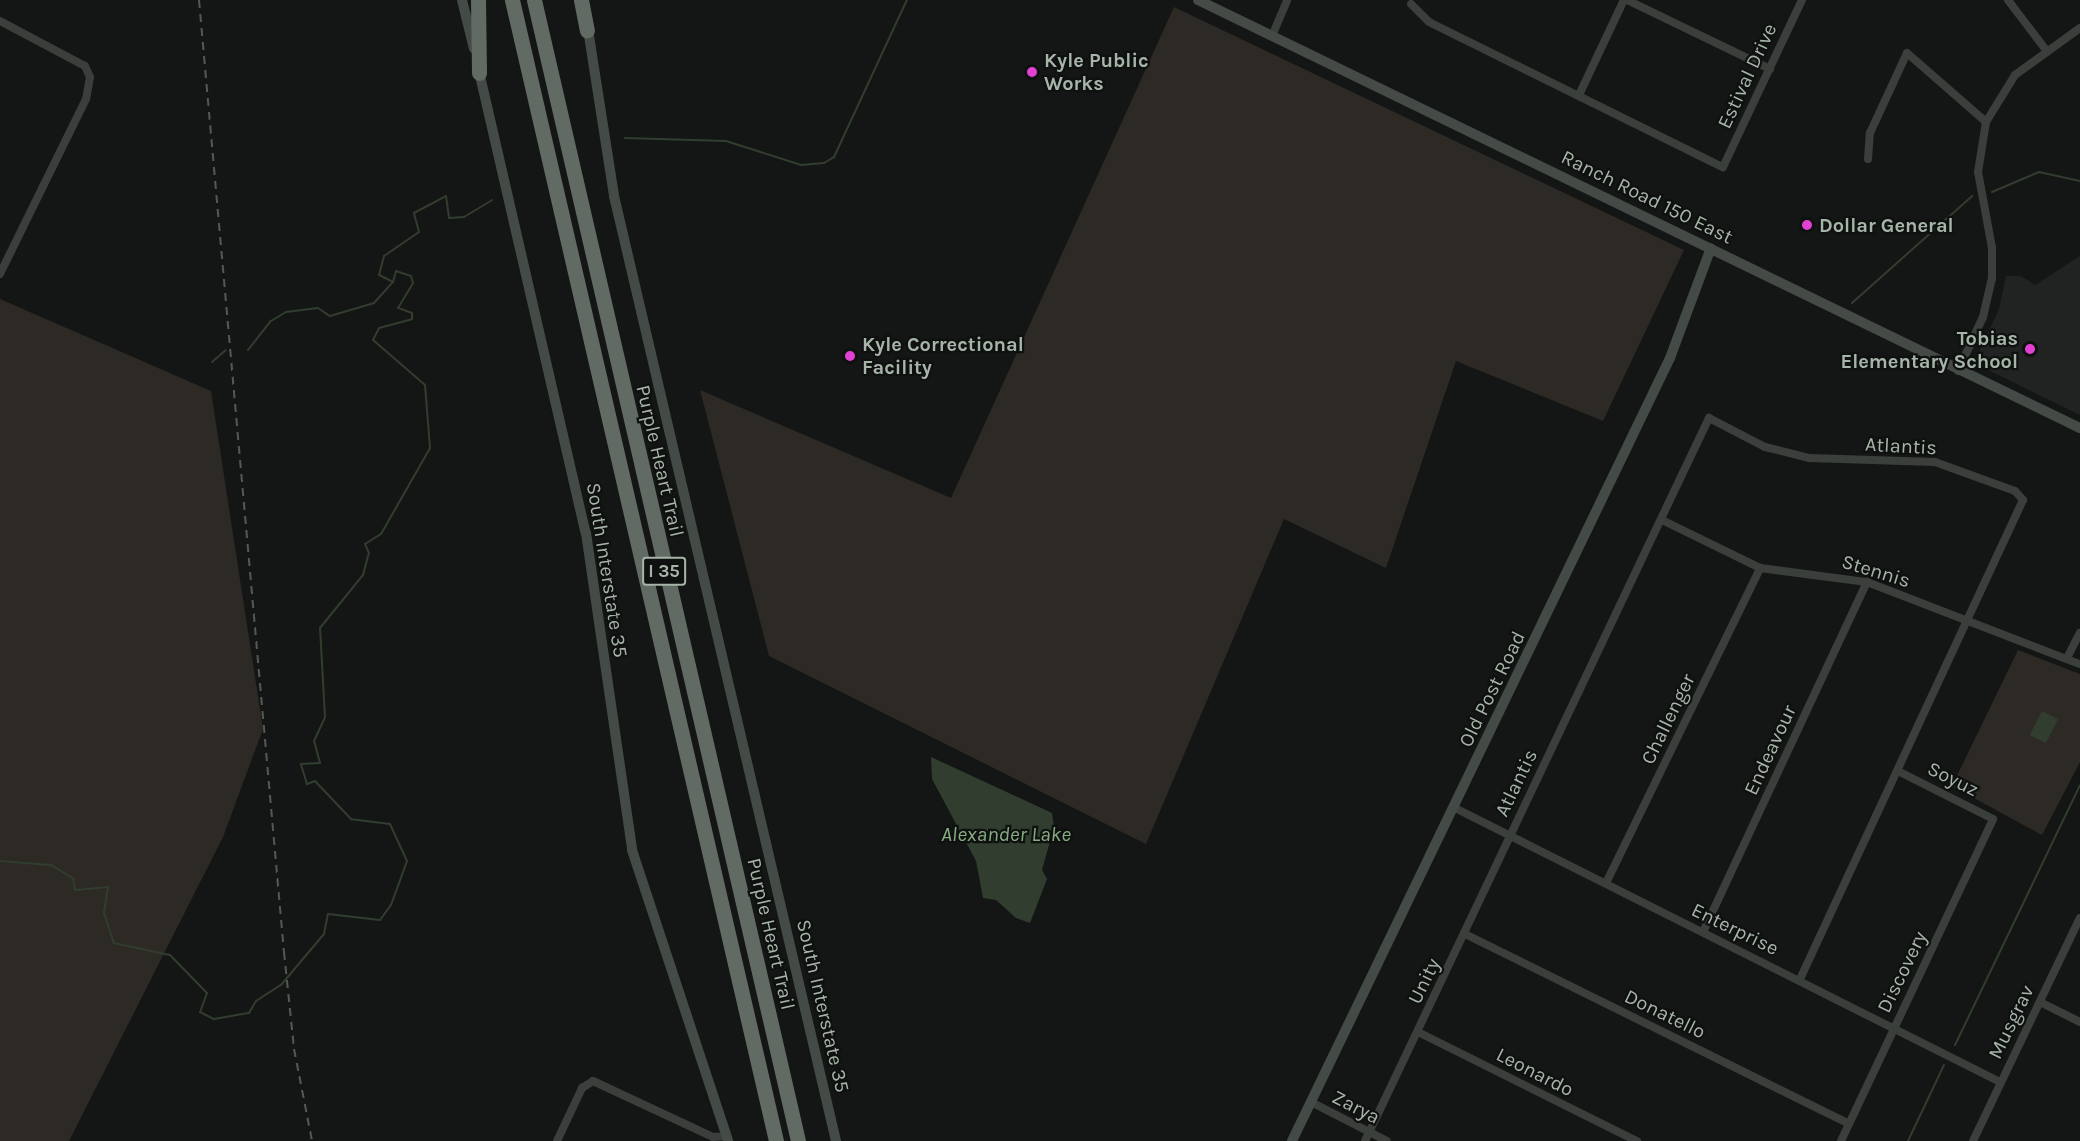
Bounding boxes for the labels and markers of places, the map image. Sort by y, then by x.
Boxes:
place label: Kyle Public Works [1044,48,1149,95]
marker: Kyle Public Works [1025,65,1039,79]
place label: Dollar General [1819,213,1954,237]
marker: Dollar General [1800,218,1814,232]
place label: Tobias Elementary School [1840,326,2018,373]
place label: Kyle Correctional Facility [862,332,1024,379]
marker: Tobias Elementary School [2023,342,2037,356]
marker: Kyle Correctional Facility [843,349,857,363]

